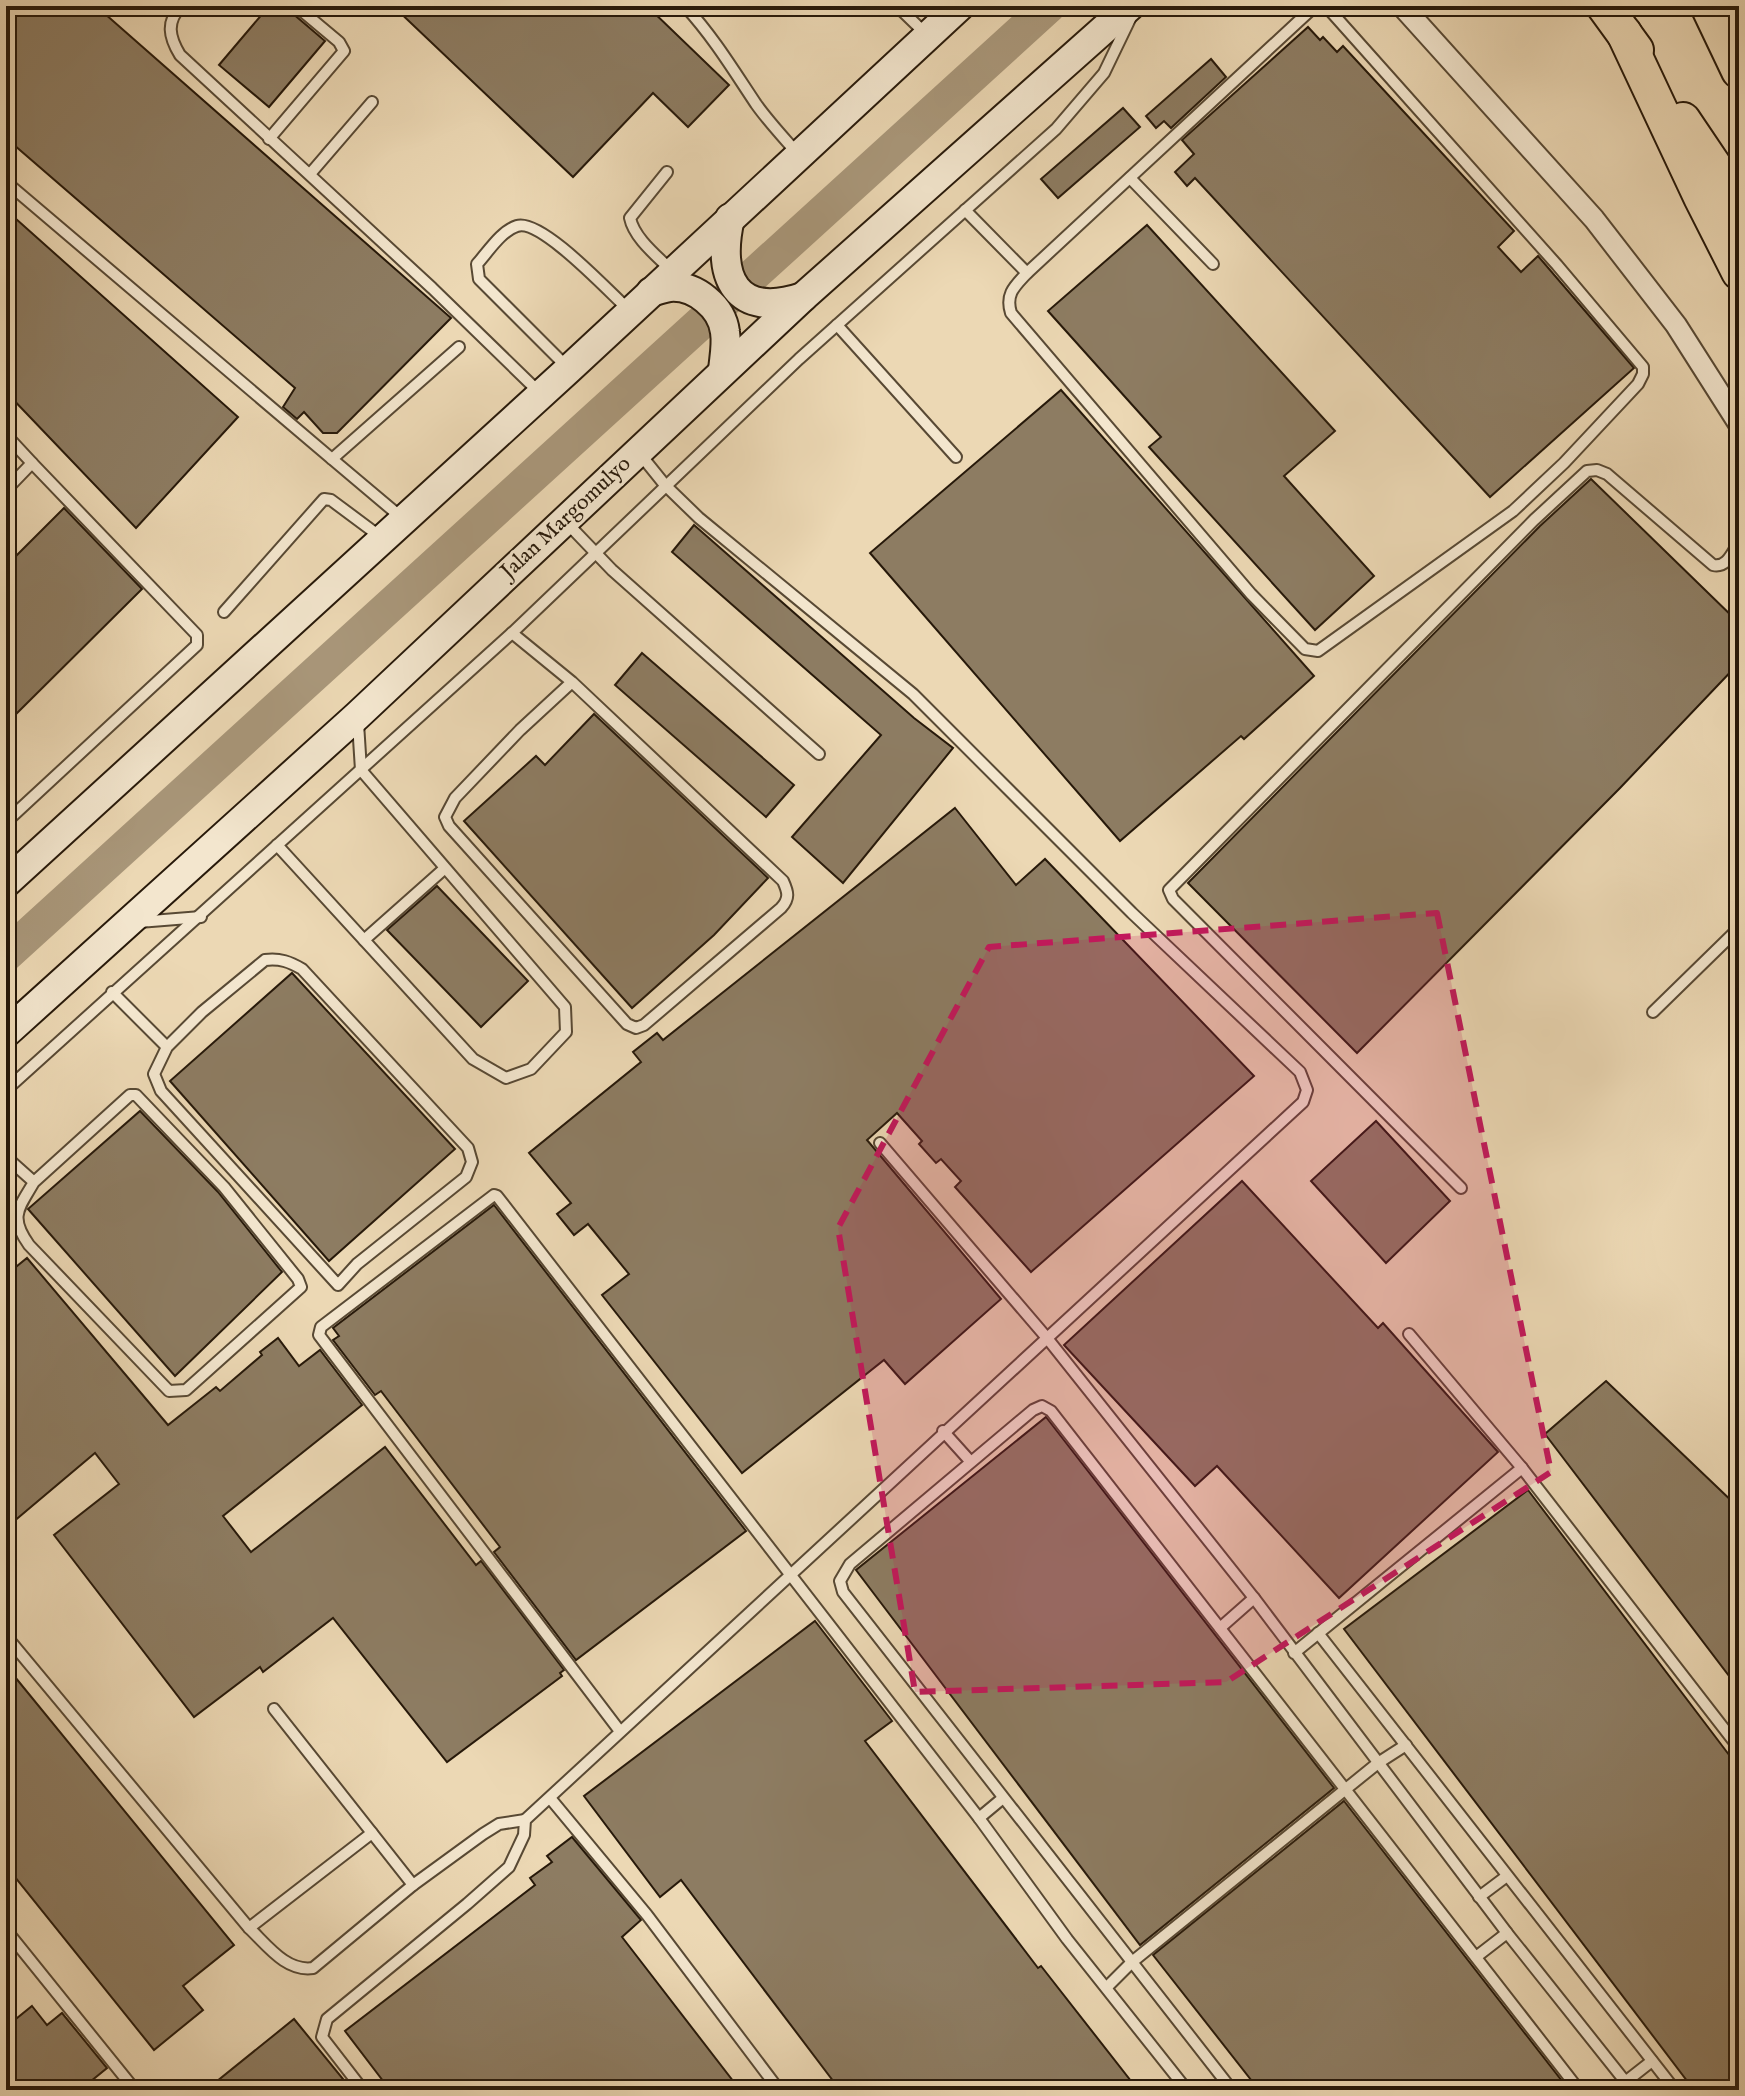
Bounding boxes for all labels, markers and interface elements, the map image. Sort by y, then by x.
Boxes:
street label: Jalan Margomulyo [493,450,637,588]

